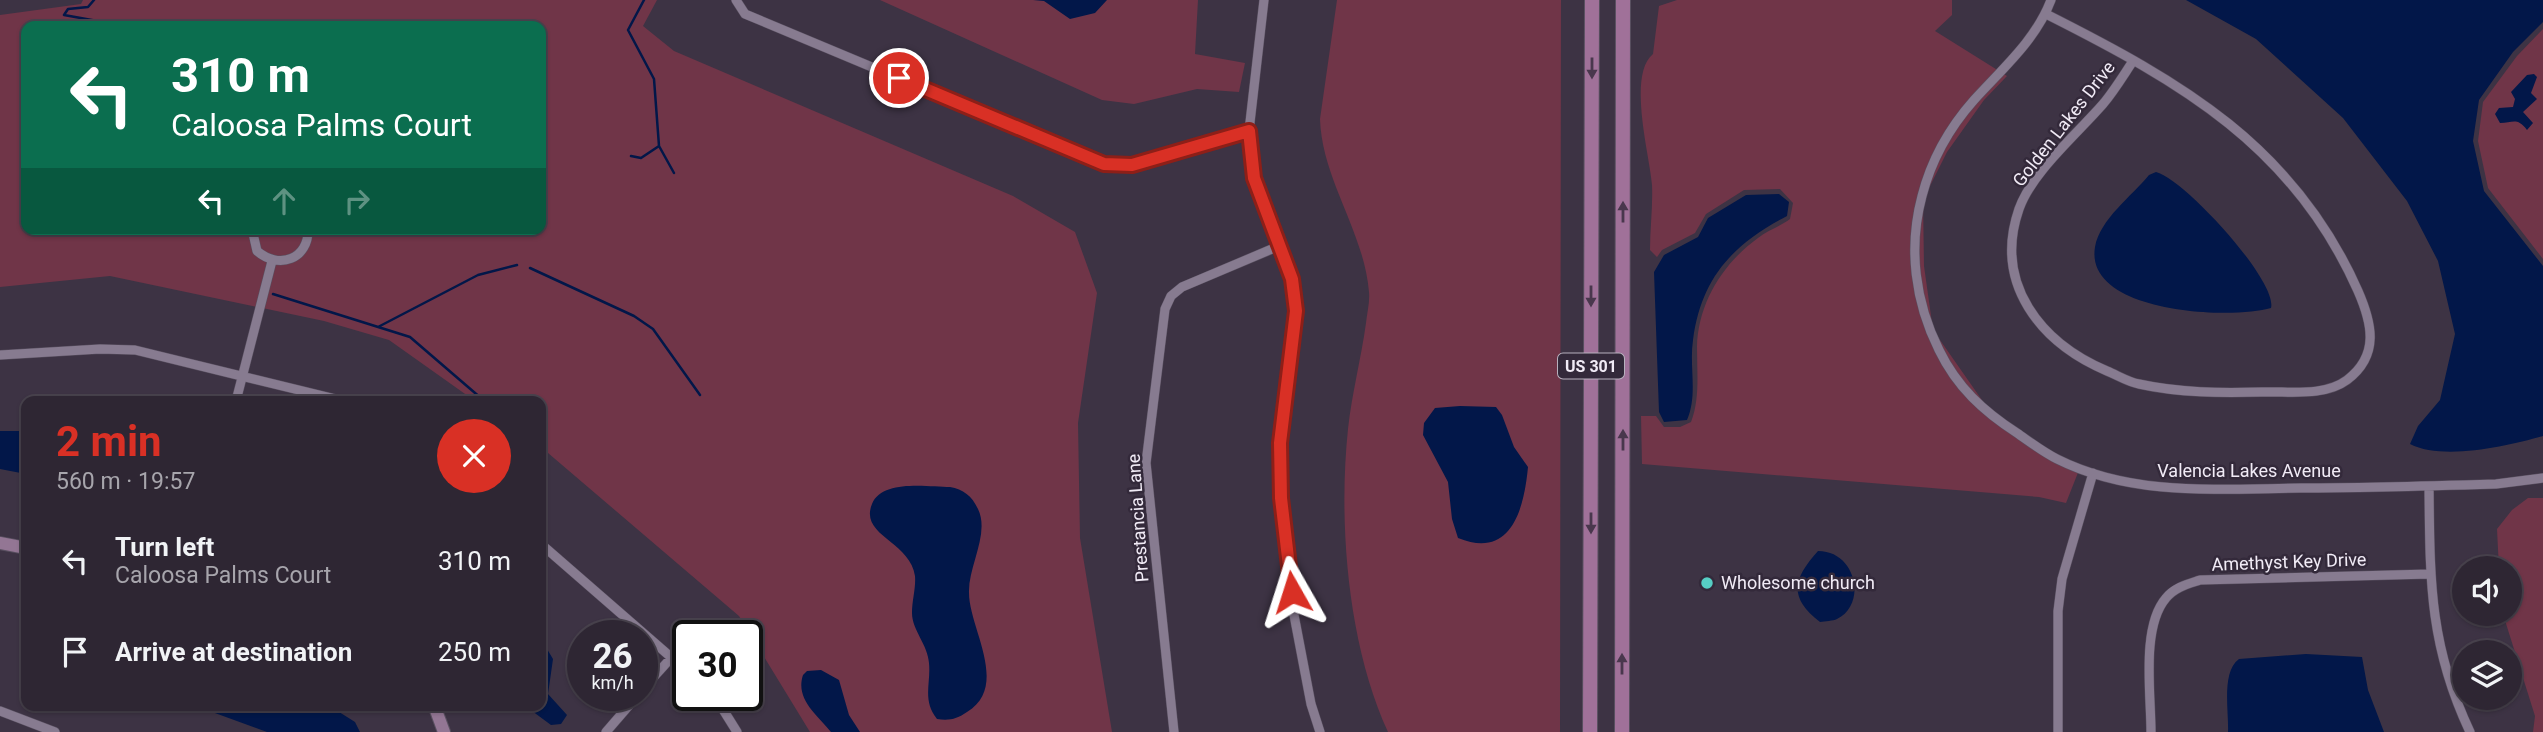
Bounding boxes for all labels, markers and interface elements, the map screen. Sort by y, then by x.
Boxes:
text: 310 m [171,47,310,104]
pin [869,48,929,108]
icon: left [56,49,147,140]
one-way arrow [1586,57,1598,79]
street label: Golden Lakes Drive [2008,57,2119,191]
icon: arrive [880,59,918,97]
text: Caloosa Palms Court [171,106,472,144]
icon: left [192,182,230,220]
icon: ahead [265,182,303,220]
icon: right [338,182,376,220]
one-way arrow [1617,201,1629,223]
one-way arrow [1585,285,1597,307]
road number: US 301 [1558,354,1624,378]
text: 2 min [56,417,162,466]
button: close [437,419,511,493]
one-way arrow [1617,429,1629,451]
street label: Prestancia Lane [1123,453,1152,583]
street label: Valencia Lakes Avenue [2157,460,2341,481]
text: 560 m · 19:57 [56,468,195,495]
one-way arrow [1585,512,1597,534]
text: Turn left [115,532,214,562]
icon: left [56,542,94,580]
text: 310 m [438,546,511,576]
street label: Amethyst Key Drive [2211,548,2367,575]
position arrow [1255,555,1329,629]
map controls [2452,556,2522,710]
button: sound [2452,556,2522,626]
text: Caloosa Palms Court [115,562,331,589]
place label: Wholesome church [1721,572,1875,593]
marker: Wholesome church [1699,575,1715,591]
speed limit sign: 30 [672,620,763,711]
icon: arrive [56,633,94,671]
text: 26 [592,636,633,677]
text: Arrive at destination [115,637,352,667]
text: 250 m [438,637,511,667]
button: layers [2452,640,2522,710]
one-way arrow [1616,653,1628,675]
text: km/h [591,672,634,693]

